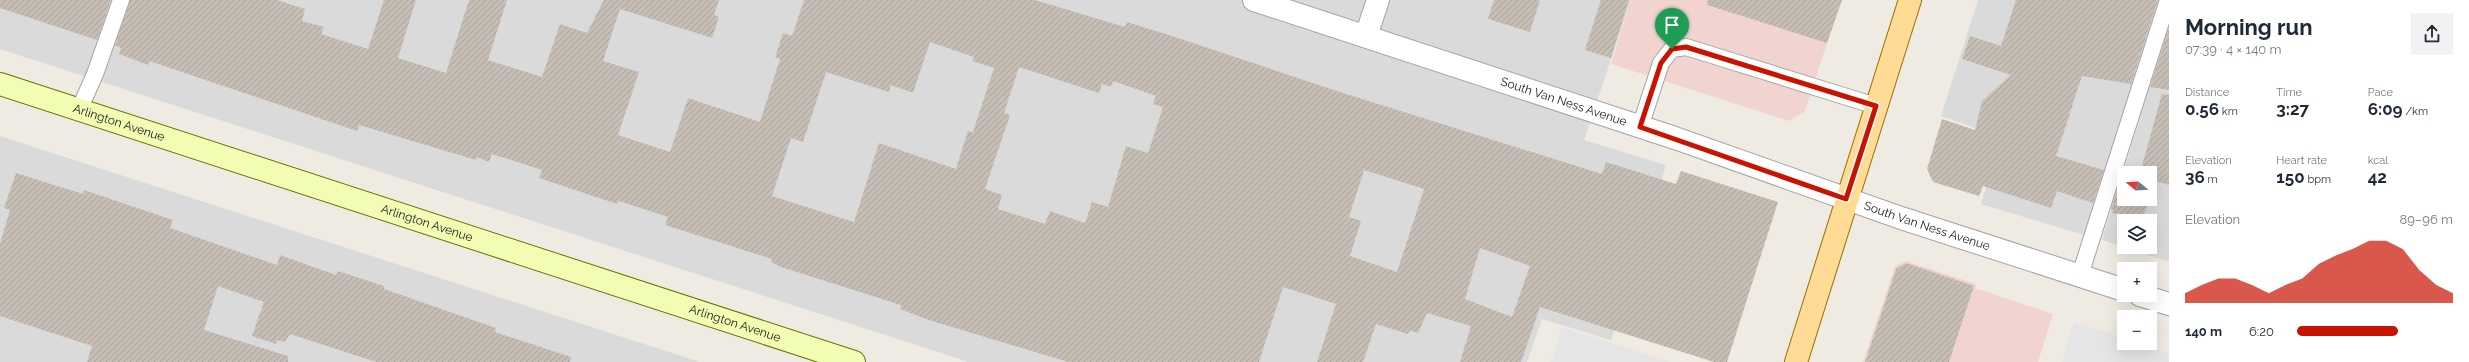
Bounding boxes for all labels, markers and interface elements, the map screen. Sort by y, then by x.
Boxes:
pin [1655,8,1689,49]
button: share [2411,13,2453,55]
icon: arrive [1661,14,1683,36]
text: Morning run [2185,14,2313,40]
text: 07:39 · 4 × 140 m [2185,42,2281,57]
street label: South Van Ness Avenue [1499,74,1629,129]
text: Distance [2185,86,2229,99]
text: Time [2276,86,2302,99]
text: Pace [2368,86,2393,99]
text: 0.56 [2185,99,2219,119]
text: 3:27 [2276,99,2309,119]
text: 6:09 [2368,99,2403,119]
street label: Arlington Avenue [71,101,166,144]
text: km [2219,105,2238,118]
text: /km [2403,105,2428,118]
text: Elevation [2185,154,2232,167]
text: Heart rate [2276,154,2327,167]
text: kcal [2368,154,2388,167]
north arrow [2117,166,2157,206]
map controls [2117,166,2157,350]
text: 36 [2185,167,2205,187]
text: 150 [2276,167,2305,187]
text: 42 [2368,167,2387,187]
text: m [2205,173,2218,186]
text: bpm [2305,173,2331,186]
street label: South Van Ness Avenue [1862,198,1992,253]
street label: Arlington Avenue [379,202,475,244]
text: Elevation [2185,212,2240,227]
text: 89–96 m [2400,212,2453,227]
button: layers [2117,214,2157,254]
button: + [2117,262,2157,302]
street label: Arlington Avenue [687,302,783,345]
button: − [2117,310,2157,350]
text: 140 m [2185,324,2222,339]
text: 6:20 [2249,324,2274,339]

